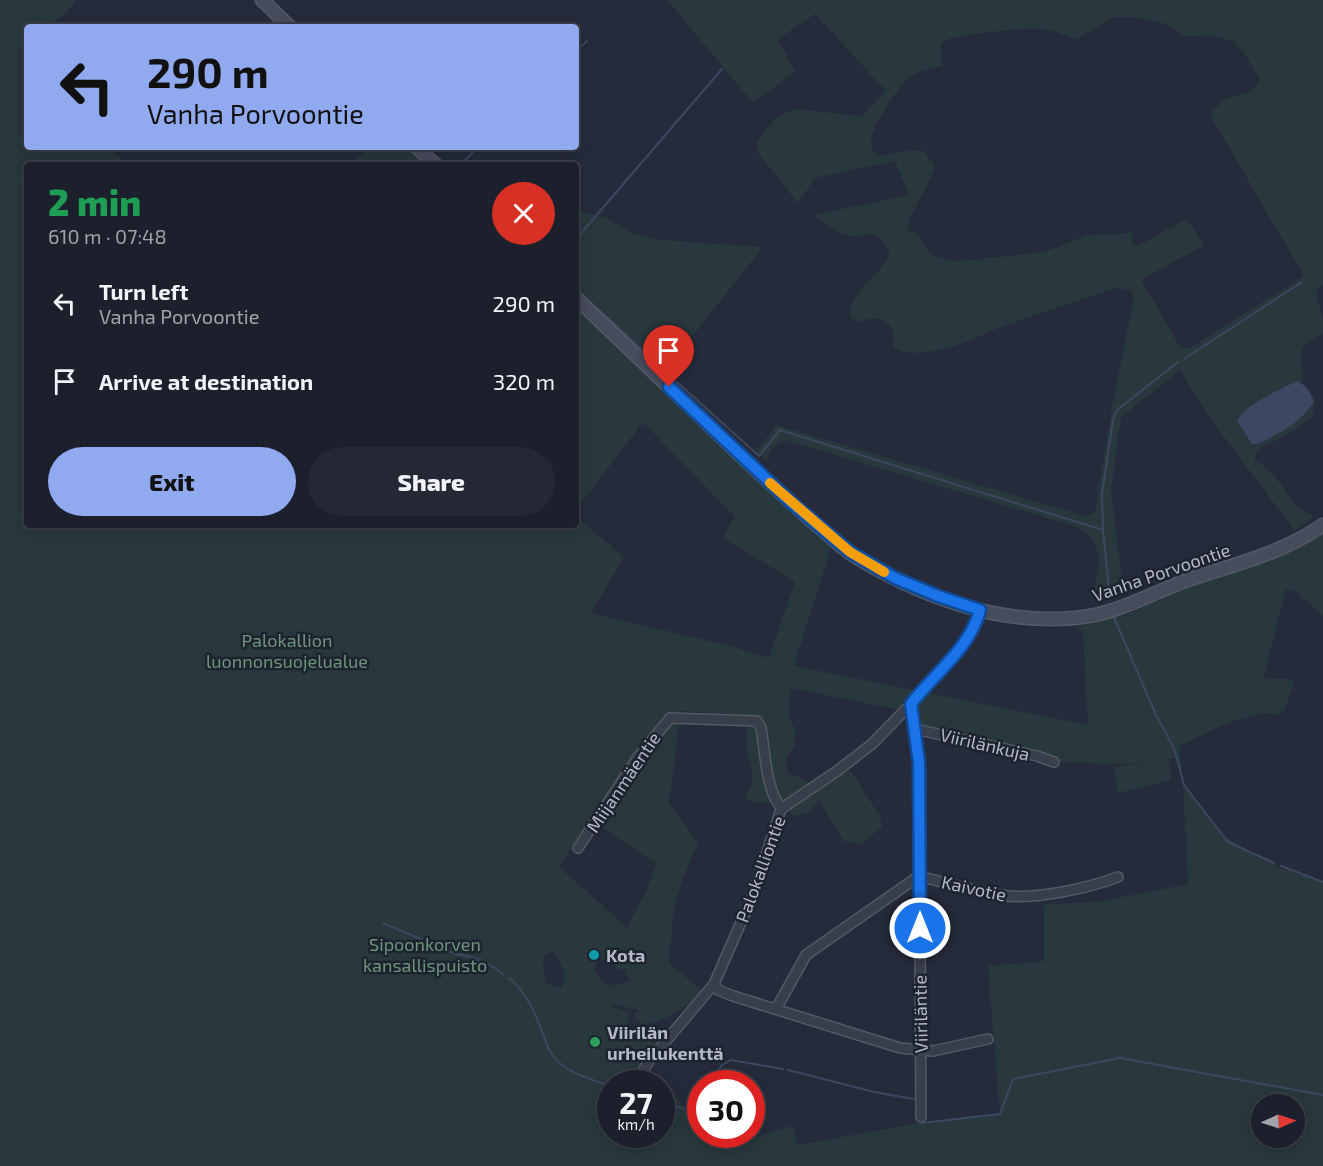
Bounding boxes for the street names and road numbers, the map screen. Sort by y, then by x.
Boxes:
street label: Vanha Porvoontie [1089,538,1233,606]
street label: Viirilänkuja [938,723,1032,765]
street label: Miijanmäentie [581,728,665,836]
street label: Palokalliontie [731,813,789,925]
street label: Kaivotie [940,870,1008,906]
street label: Viiriläntie [908,975,932,1053]

